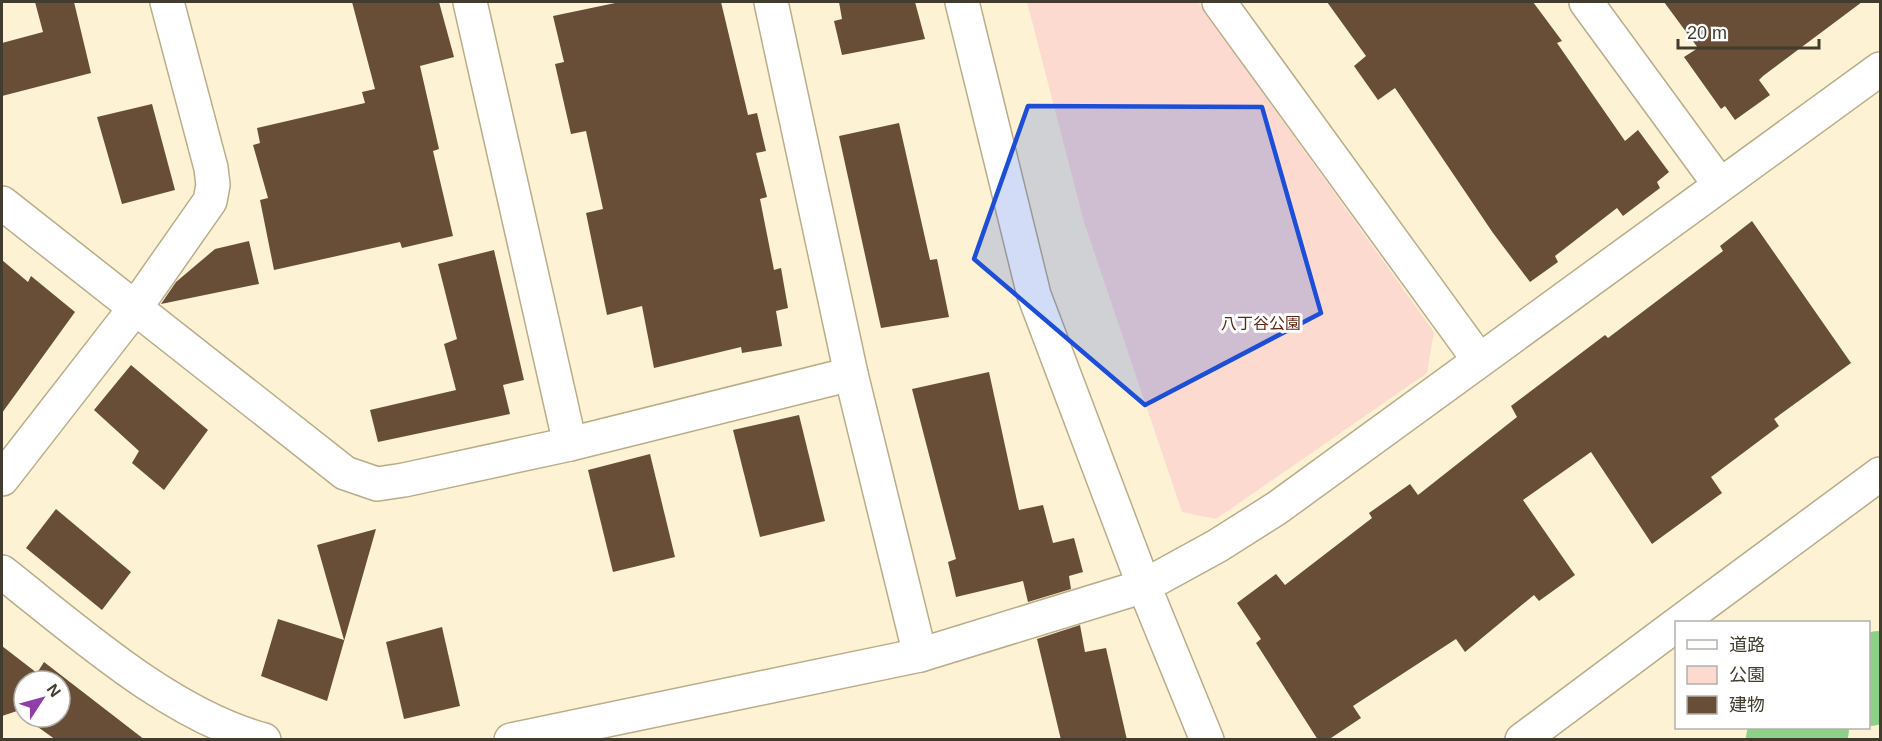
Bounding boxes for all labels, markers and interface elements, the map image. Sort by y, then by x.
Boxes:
scale bar [1678,12,1819,50]
text: 20 m [1687,23,1727,43]
park label: 八丁谷公園 [1221,315,1301,332]
legend [1675,621,1870,729]
text: 道路 [1729,635,1765,655]
text: 公園 [1729,665,1765,685]
north arrow [12,669,72,729]
text: N [43,681,64,700]
text: 建物 [1729,695,1765,715]

